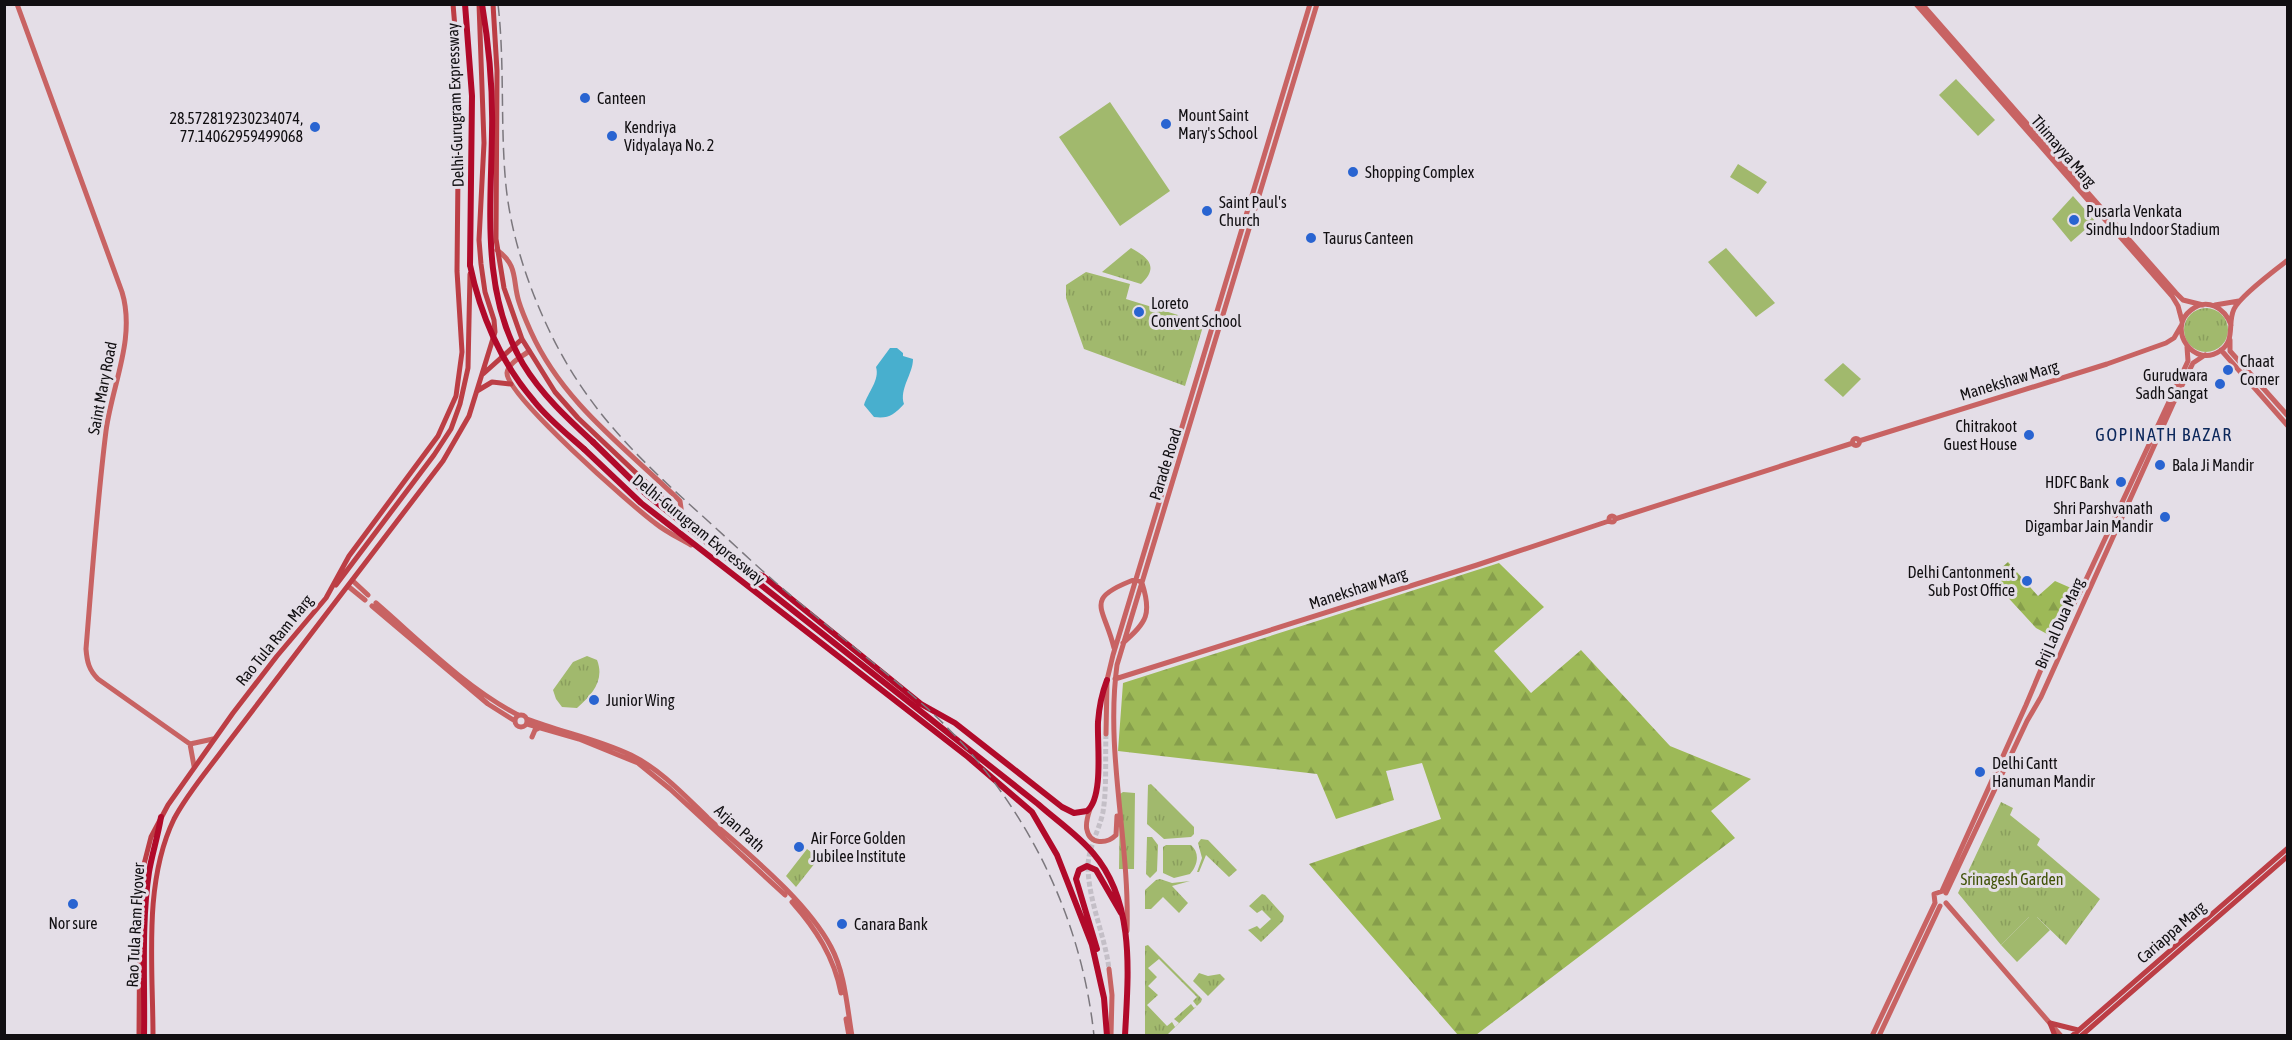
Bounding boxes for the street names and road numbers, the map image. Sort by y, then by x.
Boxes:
street label: Delhi-Gurugram Expressway [443,22,468,188]
street label: Thimayya Marg [2027,111,2100,191]
street label: Saint Mary Road [84,340,121,436]
street label: Manekshaw Marg [1958,356,2061,404]
street label: Parade Road [1146,426,1184,502]
street label: Delhi-Gurugram Expressway [629,470,769,589]
street label: Manekshaw Marg [1307,564,1410,613]
street label: Brij Lal Dua Marg [2031,575,2088,672]
street label: Rao Tula Ram Marg [232,591,317,690]
street label: Arjan Path [711,801,769,856]
street label: Rao Tula Ram Flyover [123,862,148,988]
street label: Cariappa Marg [2133,897,2210,967]

